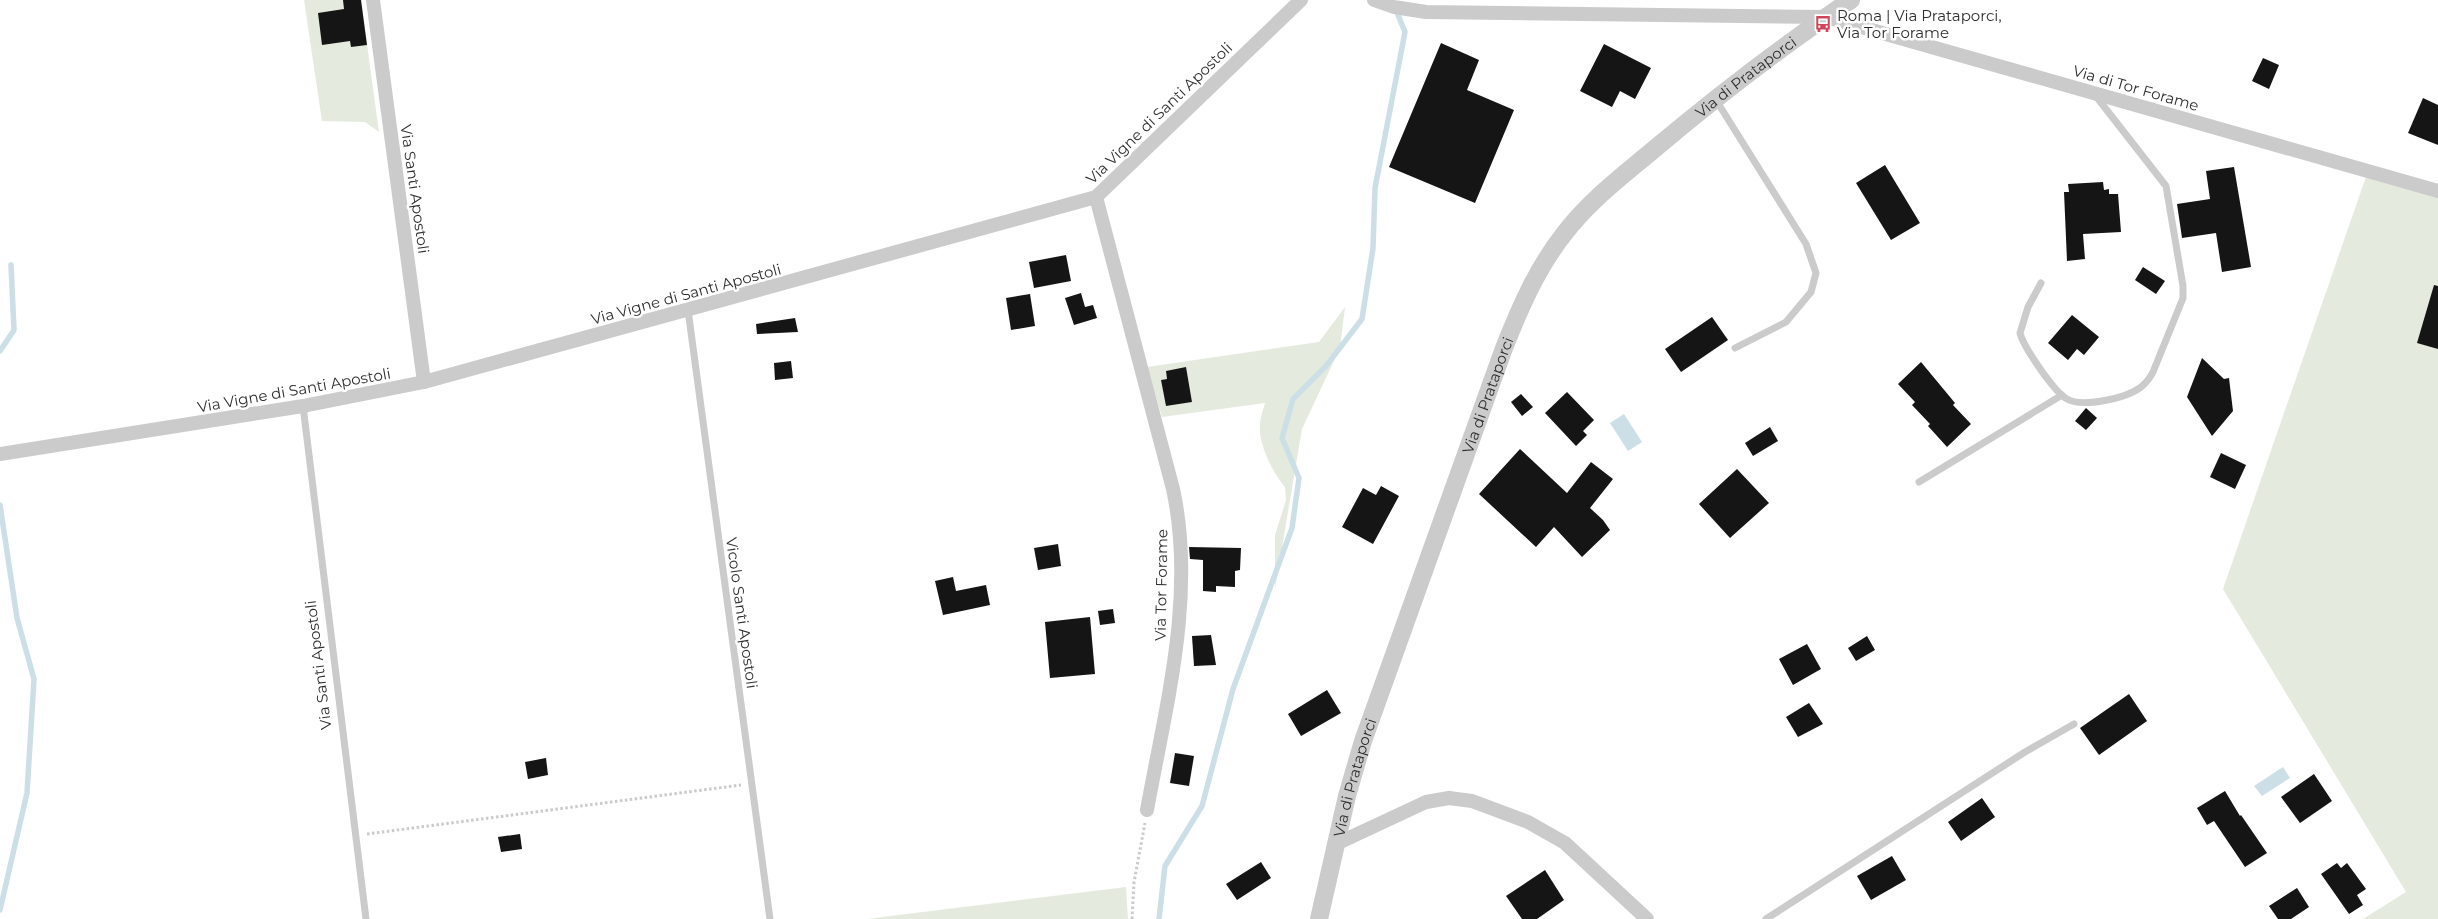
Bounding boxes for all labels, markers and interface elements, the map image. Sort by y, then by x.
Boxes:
place label: Roma | Via Prataporci, Via Tor Forame [1837,6,2002,42]
bus stop icon: Roma | Via Prataporci, Via Tor Forame [1813,14,1833,34]
street label: Via di Prataporci [1691,32,1800,121]
street label: Via Vigne di Santi Apostoli [1082,38,1236,188]
street label: Via di Tor Forame [2071,61,2201,115]
street label: Via Santi Apostoli [397,123,433,255]
street label: Via Vigne di Santi Apostoli [589,259,783,329]
street label: Via di Prataporci [1458,334,1517,456]
street label: Via Vigne di Santi Apostoli [196,364,392,416]
street label: Via Tor Forame [1151,529,1171,641]
street label: Vicolo Santi Apostoli [722,536,762,690]
street label: Via Santi Apostoli [301,599,335,731]
street label: Via di Prataporci [1329,715,1380,838]

